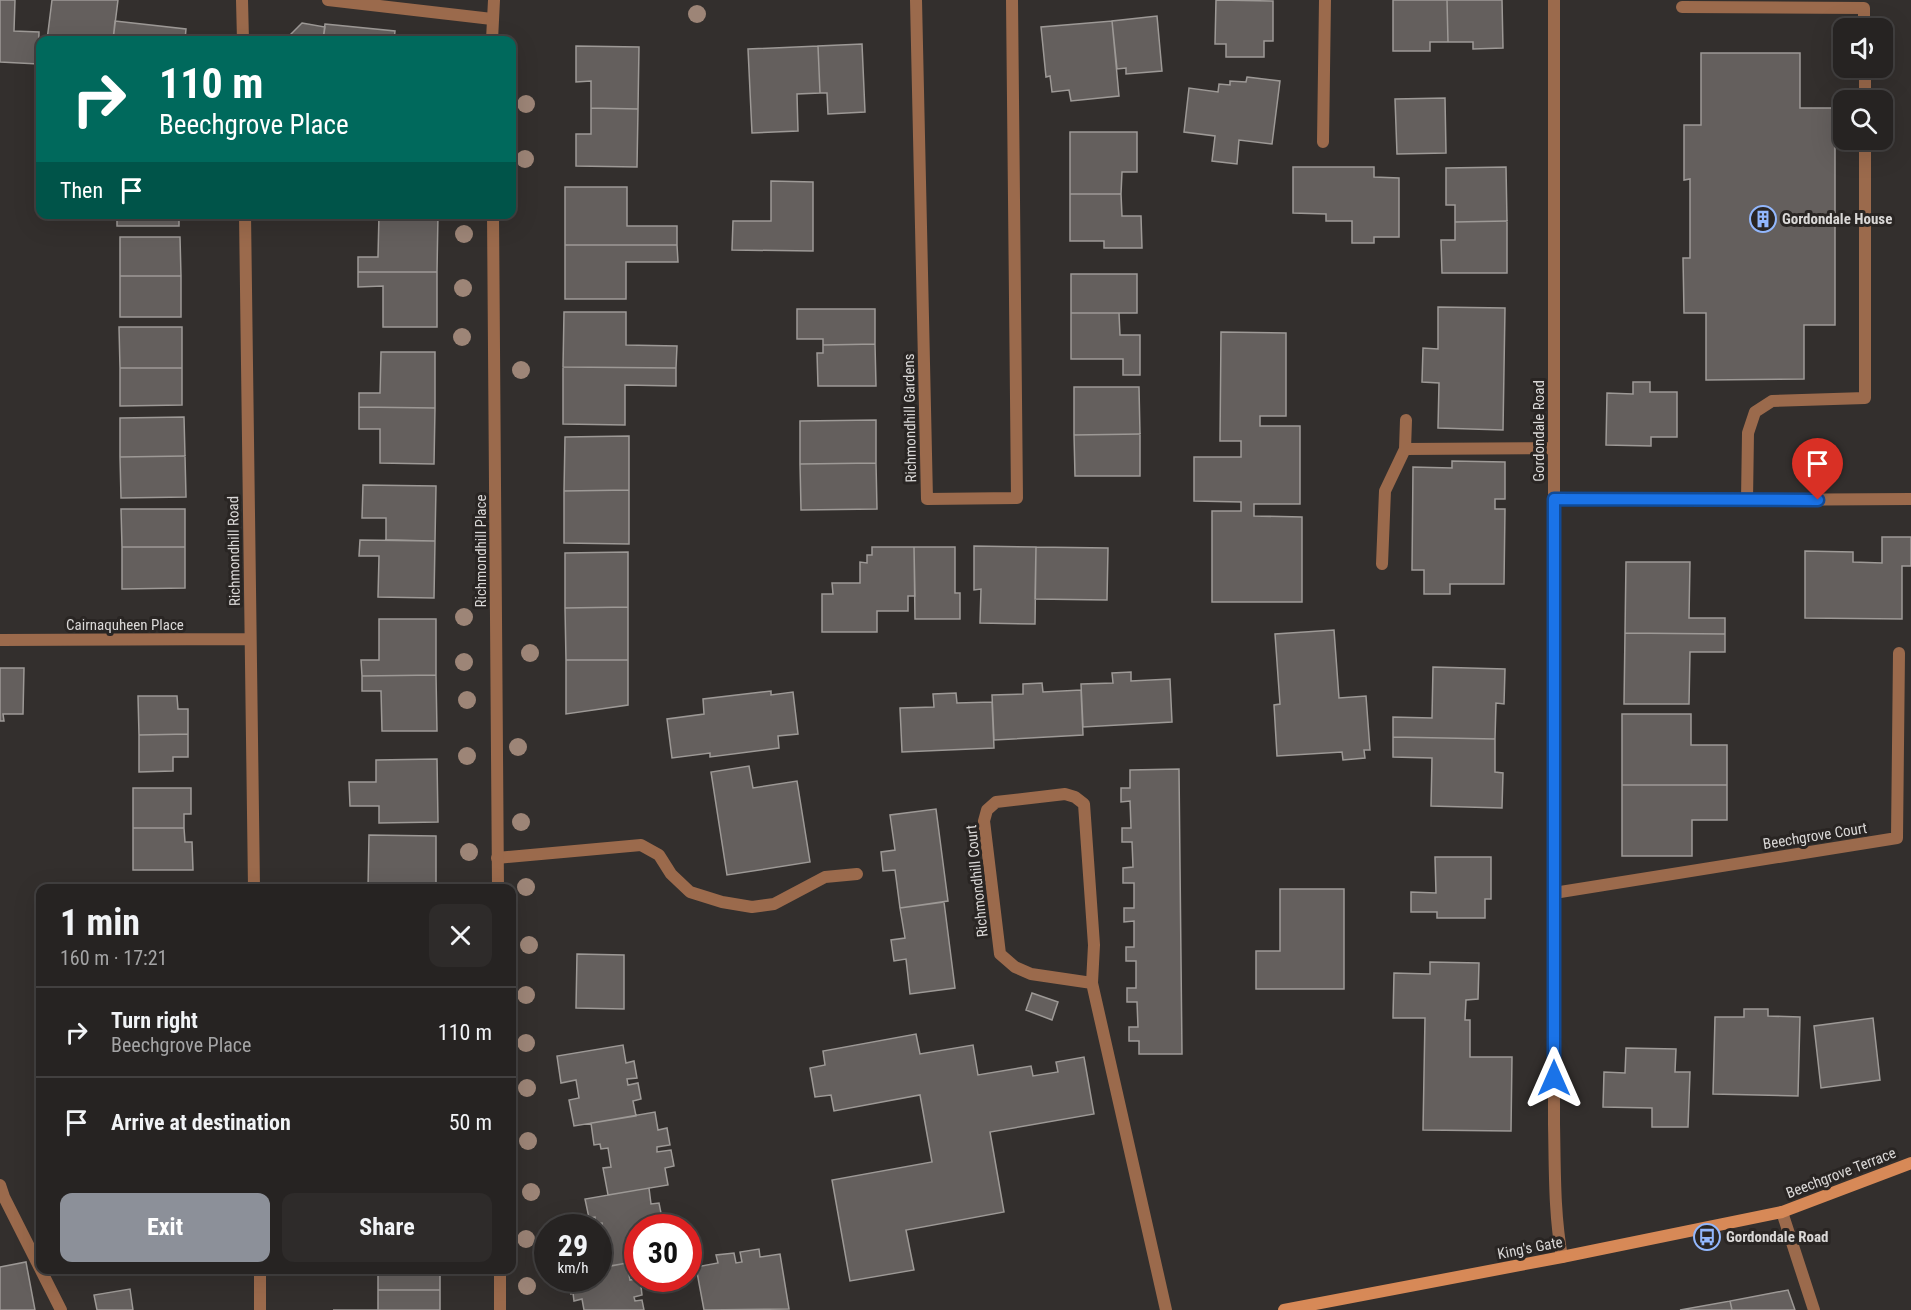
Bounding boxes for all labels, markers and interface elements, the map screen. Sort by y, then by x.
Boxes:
map controls [1833,18,1893,150]
button: sound [1833,18,1893,78]
text: 110 m [159,59,264,108]
icon: right [60,60,138,138]
button: search [1833,90,1893,150]
text: Beechgrove Place [159,109,349,141]
icon: arrive [115,174,148,207]
text: Then [60,178,103,203]
building icon: Gordondale House [1748,204,1778,234]
place label: Gordondale House [1782,210,1892,228]
street label: Richmondhill Gardens [900,353,920,483]
street label: Gordondale Road [1530,380,1548,482]
pin [1792,438,1843,500]
icon: arrive [1801,447,1834,480]
street label: Richmondhill Place [472,494,490,608]
street label: Richmondhill Road [224,496,244,606]
street label: Cairnaquheen Place [66,616,184,634]
street label: Beechgrove Court [1762,819,1868,853]
street label: Richmondhill Court [962,824,992,938]
text: 1 min [60,902,140,944]
button: close [429,904,492,967]
text: 160 m · 17:21 [60,946,167,970]
text: Turn right [111,1008,198,1033]
icon: right [60,1016,93,1049]
text: 110 m [438,1020,492,1045]
text: Beechgrove Place [111,1033,251,1057]
position arrow [1522,1046,1586,1110]
icon: arrive [60,1106,93,1139]
text: Arrive at destination [111,1110,291,1135]
text: 50 m [449,1110,492,1135]
street label: Beechgrove Terrace [1783,1144,1899,1202]
button: Exit [60,1193,270,1262]
button: Share [282,1193,492,1262]
speed limit sign: 30 [624,1214,702,1292]
bus stop icon: Gordondale Road [1692,1222,1722,1252]
text: 29 [558,1228,588,1263]
place label: Gordondale Road [1726,1228,1829,1246]
street label: King's Gate [1496,1233,1564,1263]
text: km/h [558,1259,588,1277]

